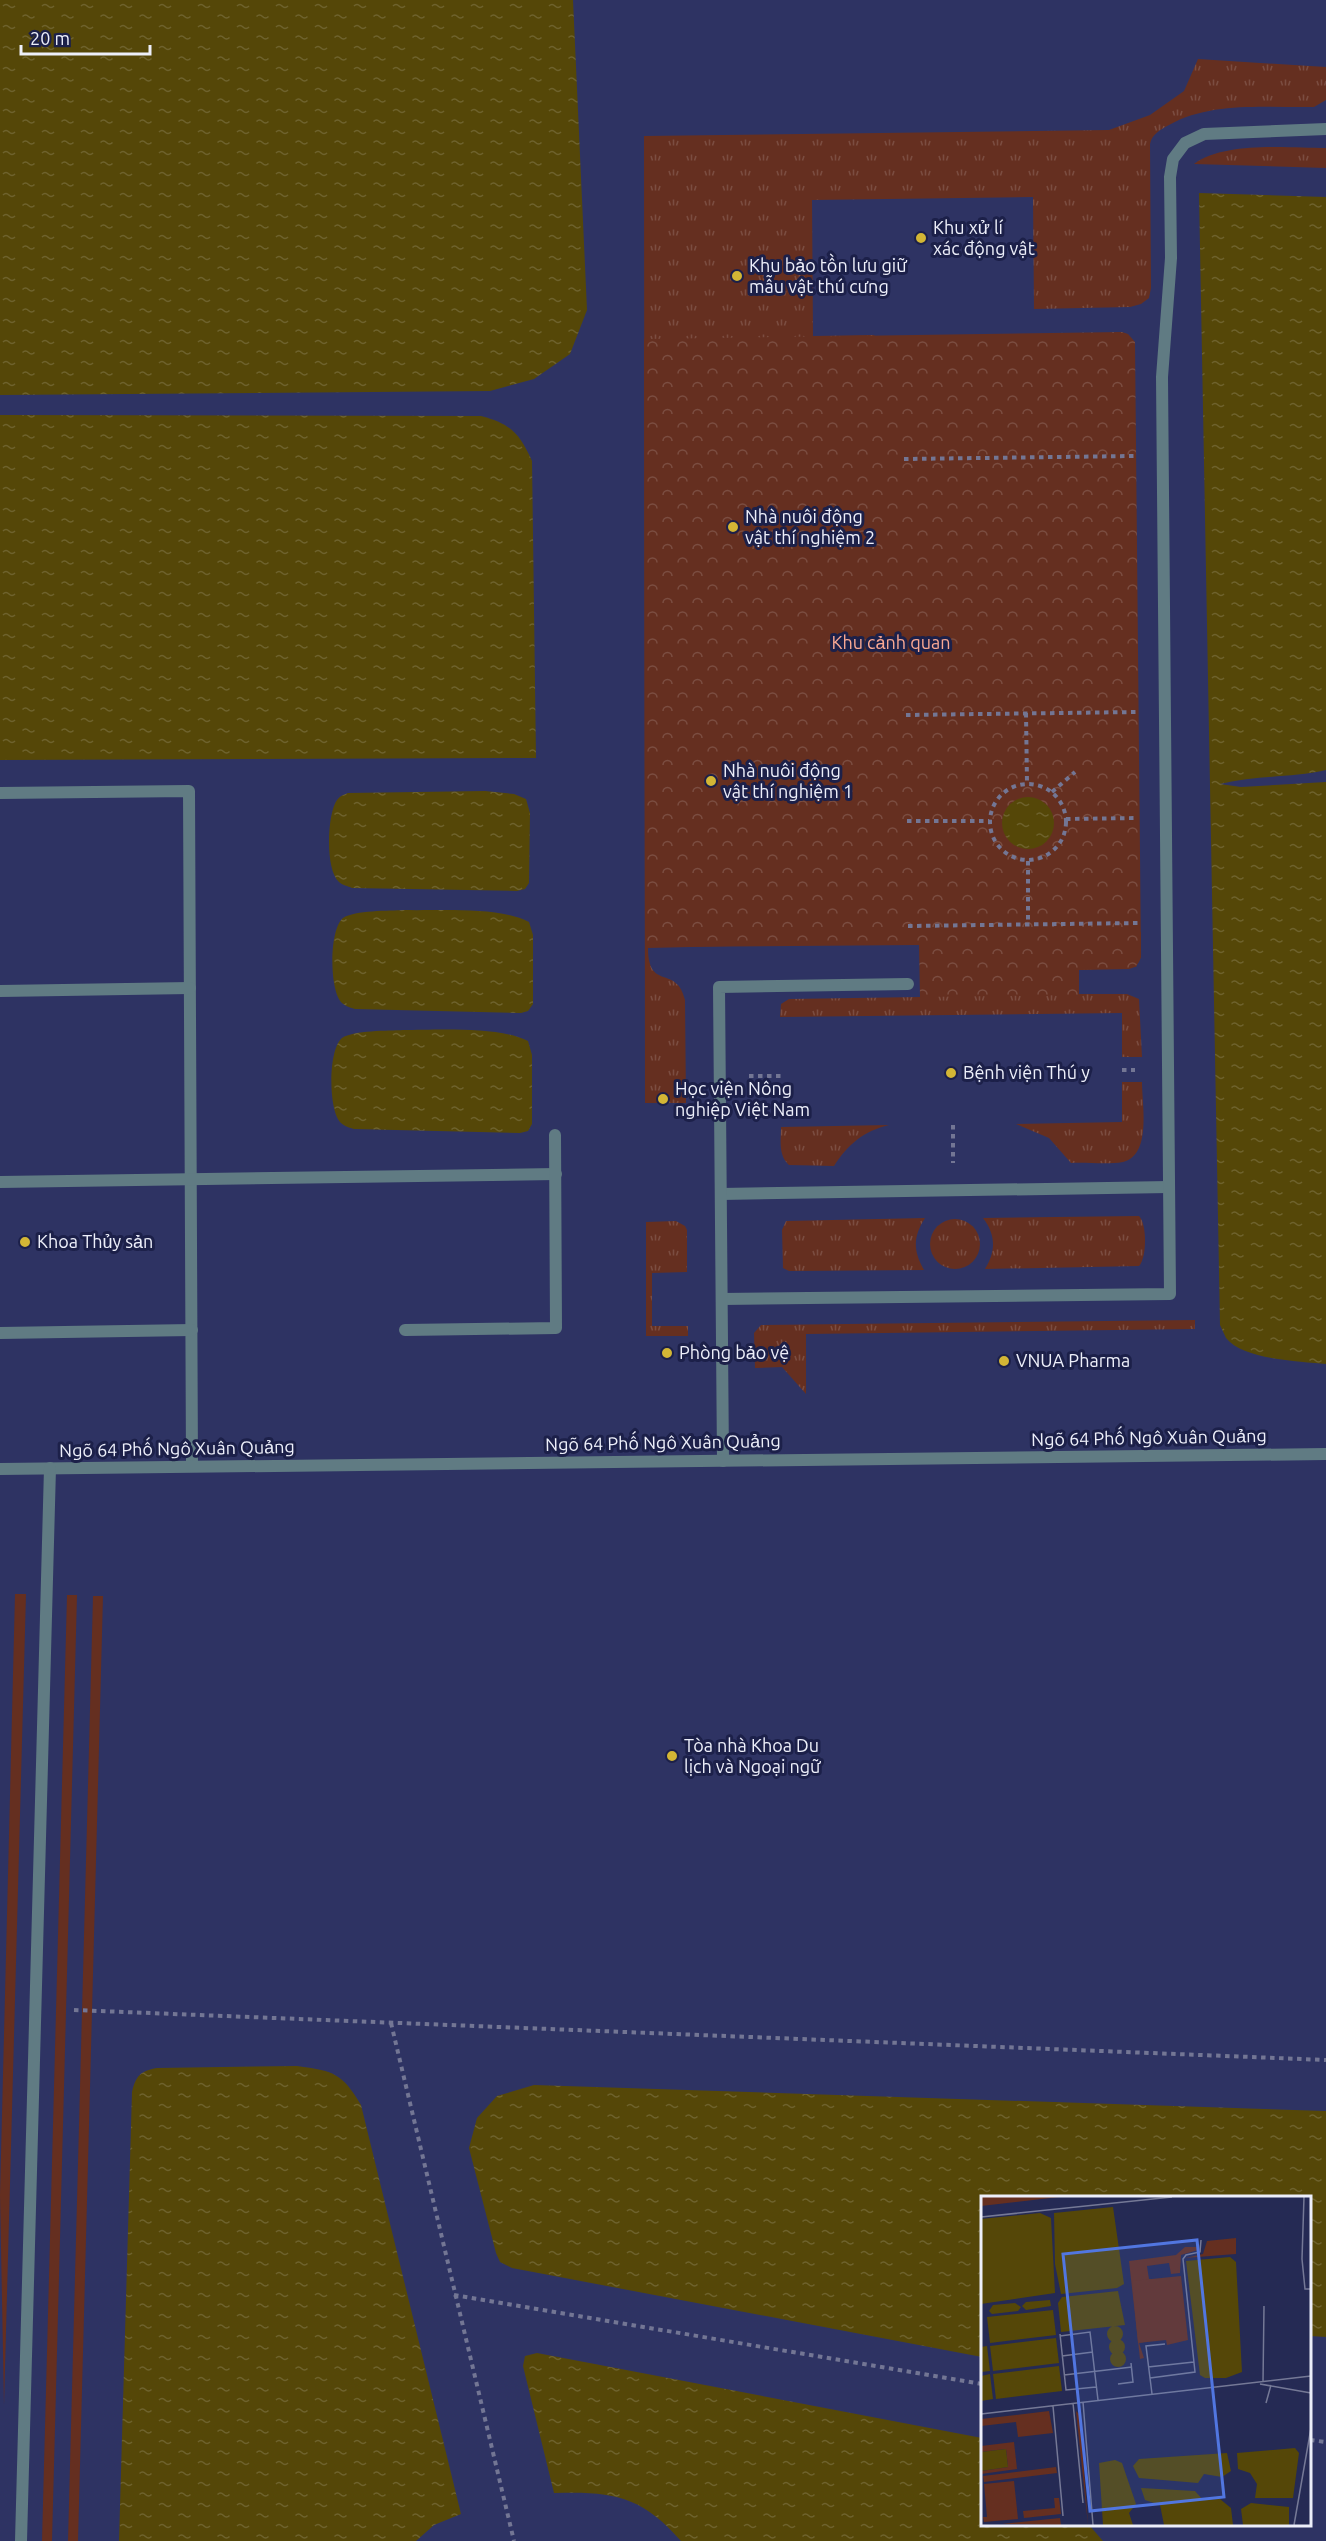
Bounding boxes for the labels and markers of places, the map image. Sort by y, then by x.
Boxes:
place label: Khu xử lí xác động vật [933,217,1035,258]
marker: Khu xử lí xác động vật [914,231,928,245]
place label: Khu bảo tồn lưu giữ mẫu vật thú cưng [749,253,907,296]
marker: Khu bảo tồn lưu giữ mẫu vật thú cưng [730,269,744,283]
place label: Nhà nuôi động vật thí nghiệm 2 [745,506,875,547]
marker: Nhà nuôi động vật thí nghiệm 2 [726,520,740,534]
place label: Nhà nuôi động vật thí nghiệm 1 [723,760,853,801]
marker: Nhà nuôi động vật thí nghiệm 1 [704,774,718,788]
place label: Bệnh viện Thú y [963,1062,1090,1082]
marker: Bệnh viện Thú y [944,1066,958,1080]
place label: Học viện Nông nghiệp Việt Nam [675,1078,810,1119]
marker: Học viện Nông nghiệp Việt Nam [656,1092,670,1106]
place label: Khoa Thủy sản [37,1231,153,1251]
marker: Khoa Thủy sản [18,1235,32,1249]
place label: Phòng bảo vệ [679,1342,789,1362]
marker: Phòng bảo vệ [660,1346,674,1360]
place label: VNUA Pharma [1016,1350,1130,1370]
marker: VNUA Pharma [997,1354,1011,1368]
place label: Tòa nhà Khoa Du lịch và Ngoại ngữ [684,1735,821,1776]
marker: Tòa nhà Khoa Du lịch và Ngoại ngữ [665,1749,679,1763]

